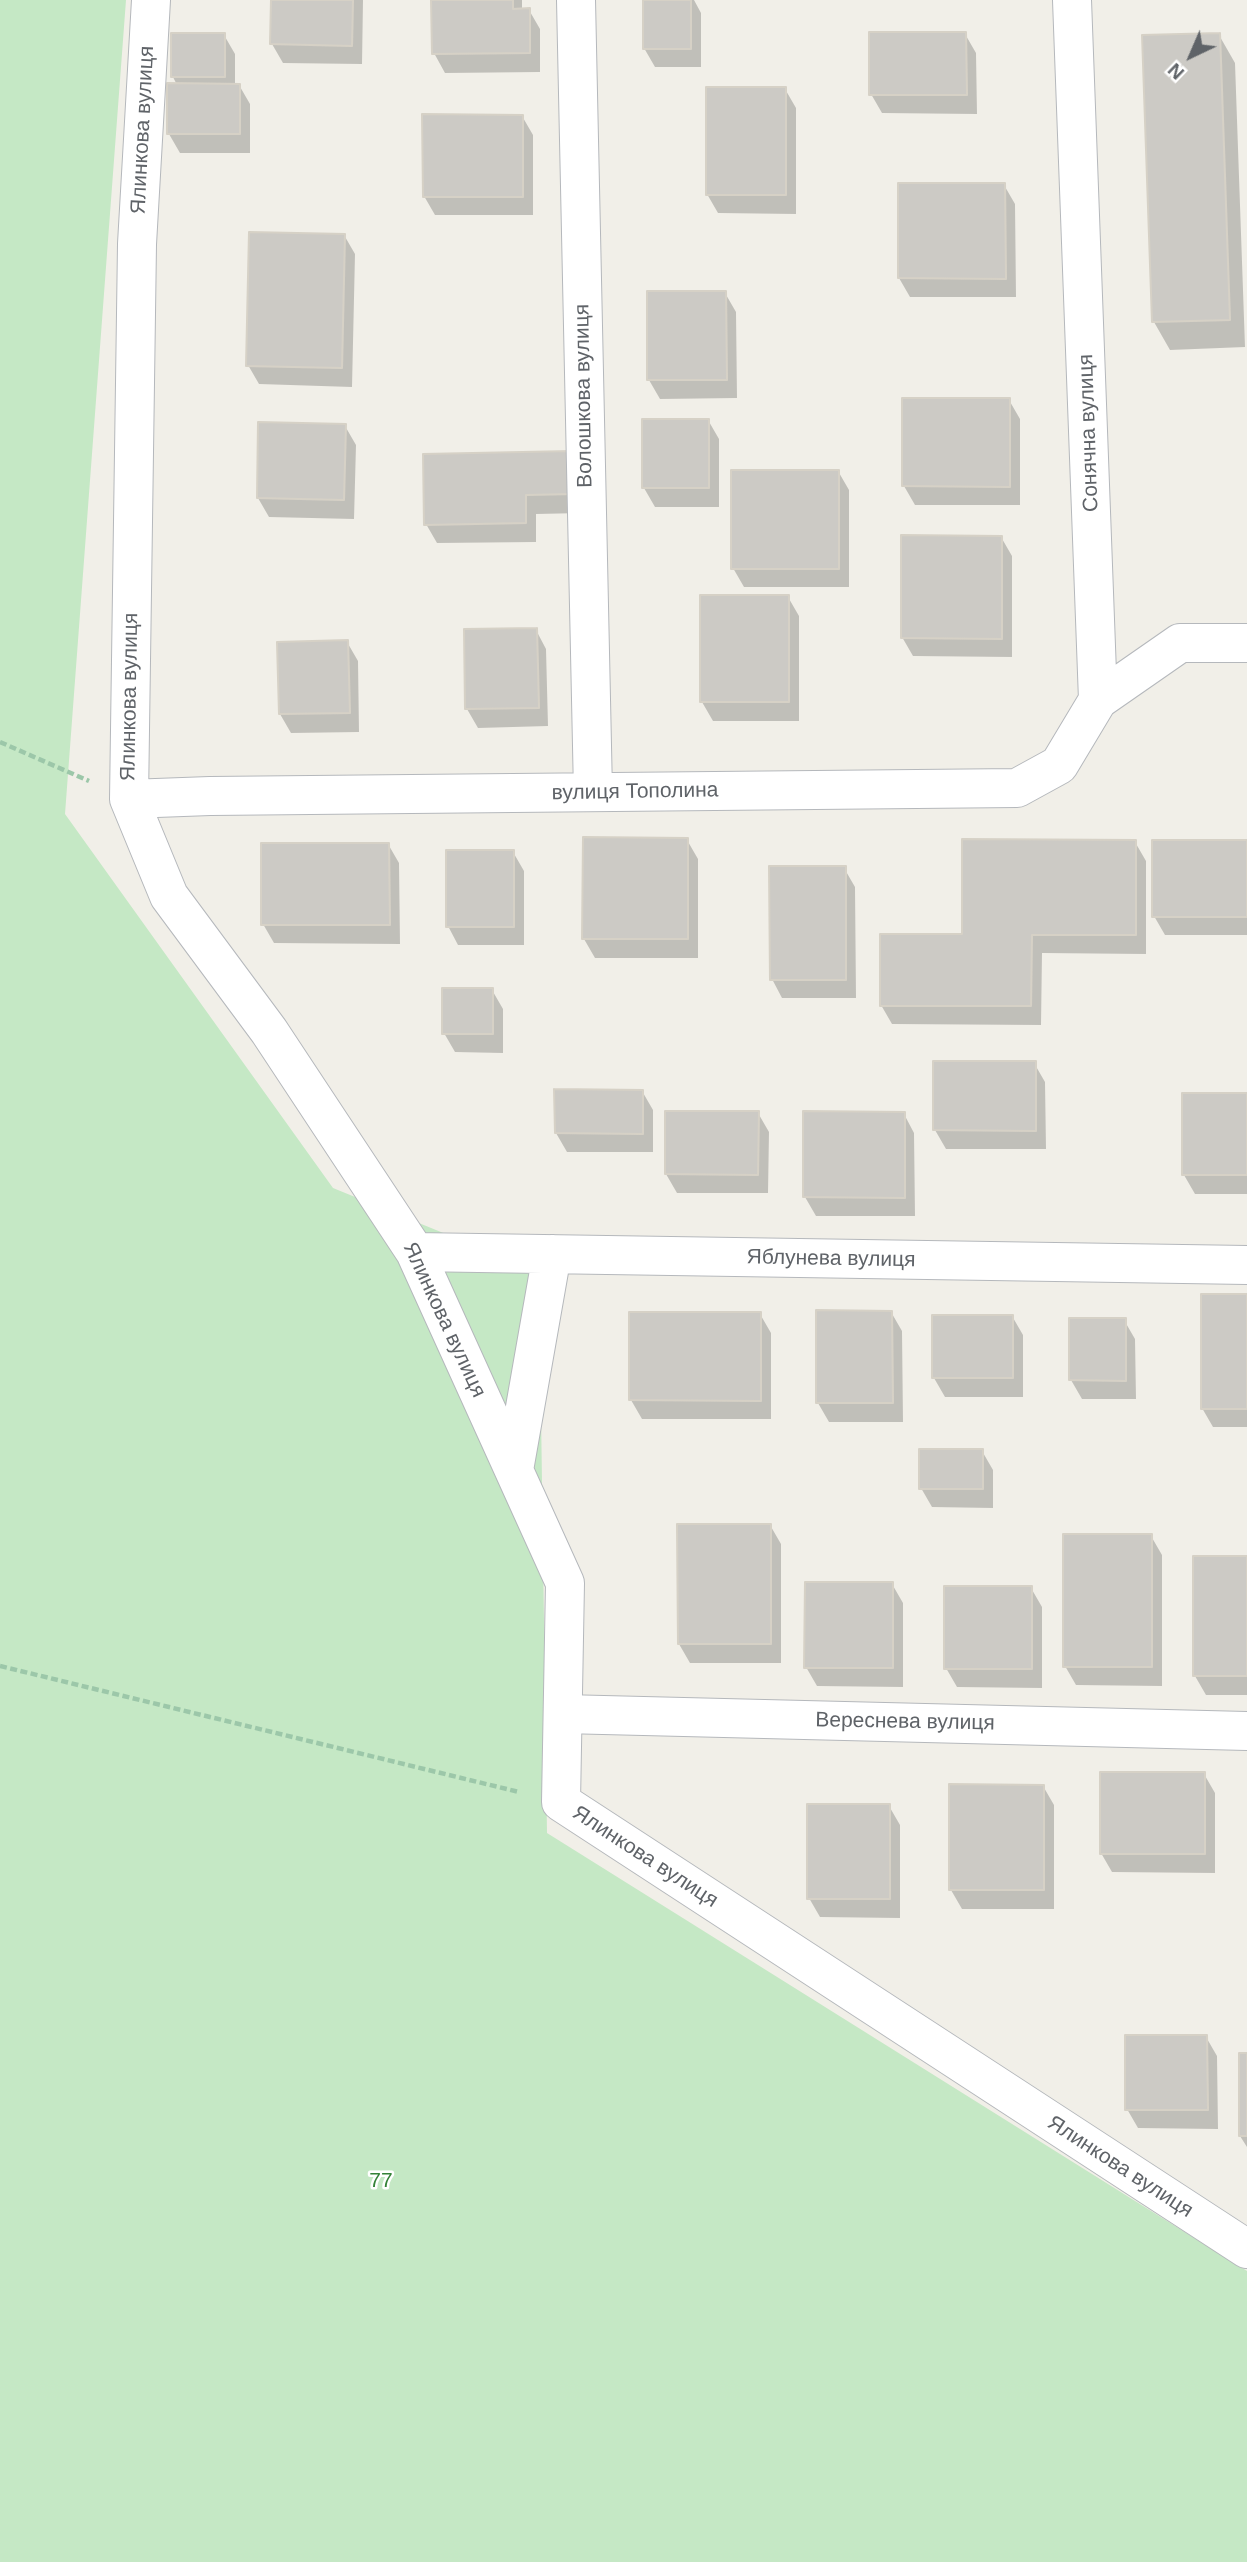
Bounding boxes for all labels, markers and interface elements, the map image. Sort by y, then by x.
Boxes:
north arrow [1156,21,1226,91]
street label: Ялинкова вулиця [126,45,160,215]
text: N [1164,59,1188,84]
street label: Волошкова вулиця [570,304,598,488]
street label: Сонячна вулиця [1074,354,1104,512]
street label: Ялинкова вулиця [116,613,144,781]
street label: вулиця Тополина [551,778,719,806]
street label: Ялинкова вулиця [397,1238,491,1402]
street label: Яблунева вулиця [746,1245,916,1273]
street label: Вереснева вулиця [815,1708,995,1736]
street label: Ялинкова вулиця [568,1801,722,1913]
street label: Ялинкова вулиця [1043,2111,1197,2223]
park label: 77 [369,2168,393,2194]

